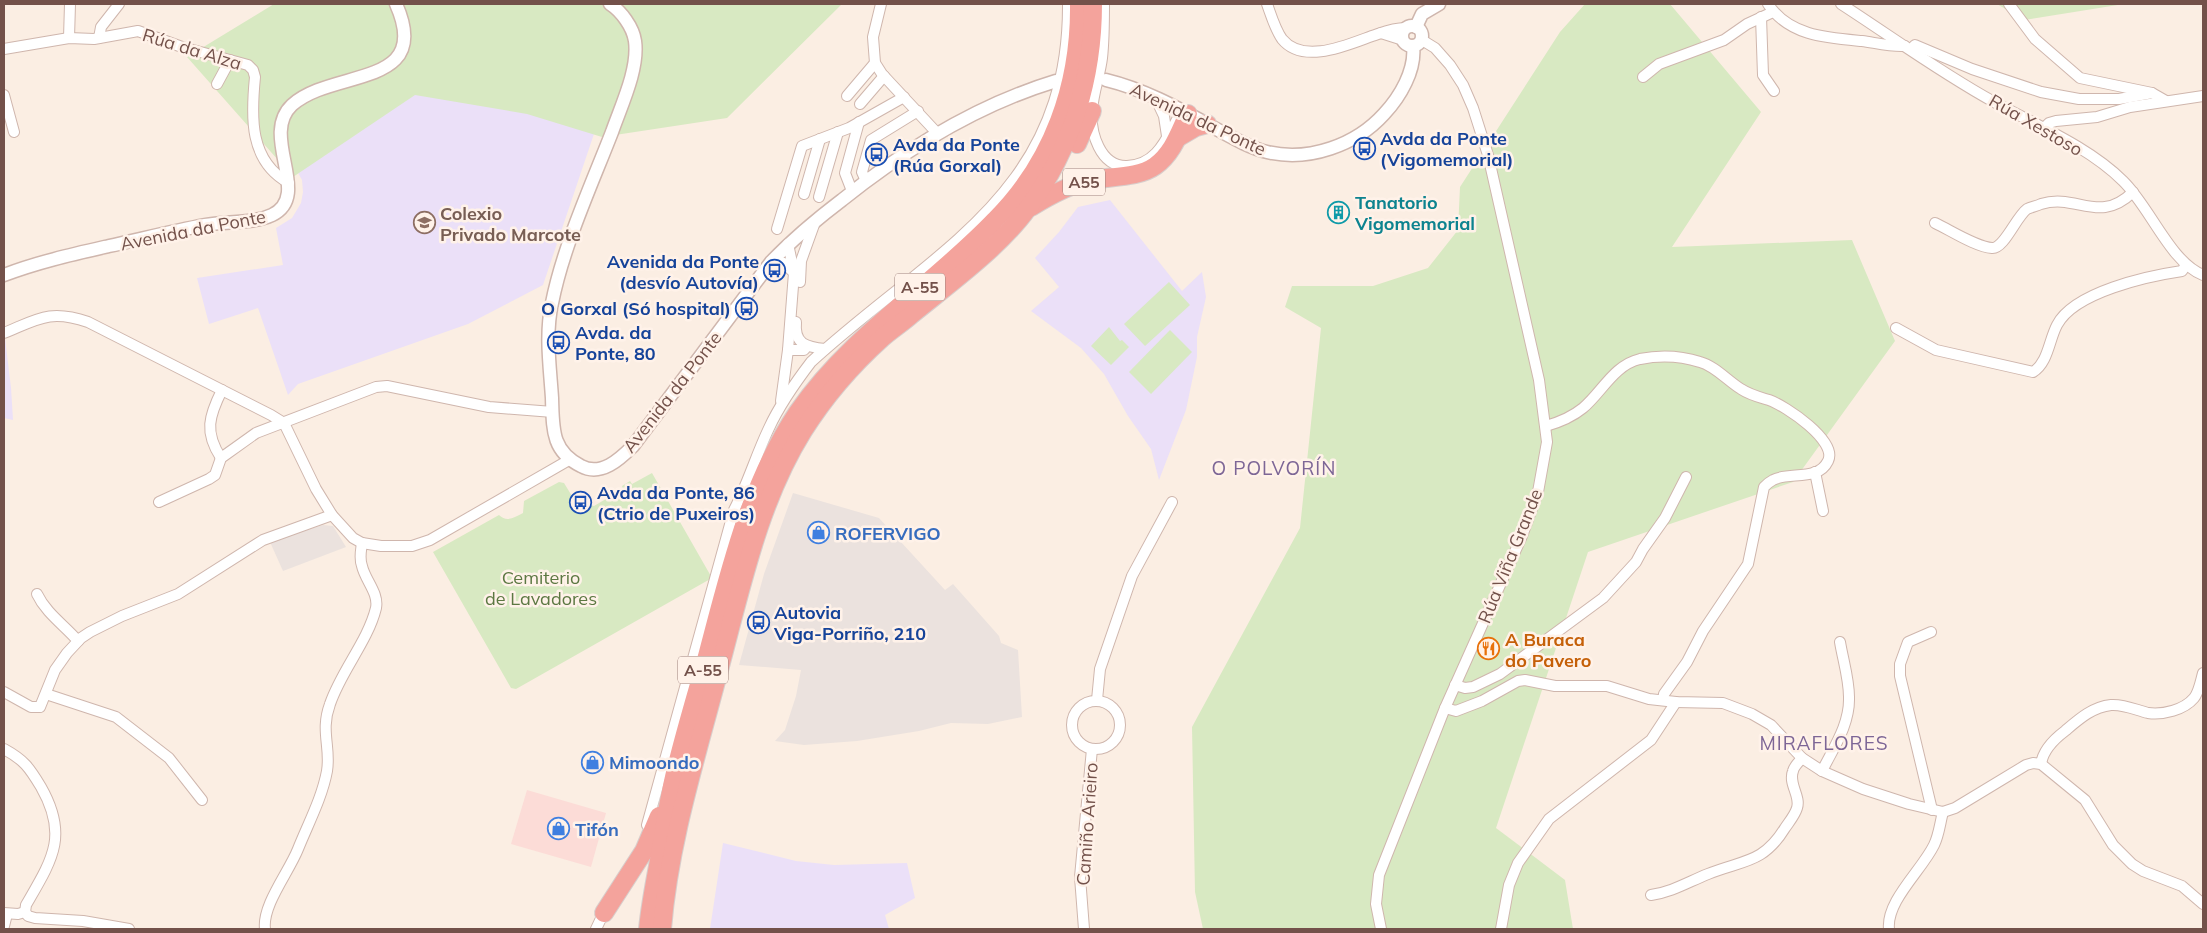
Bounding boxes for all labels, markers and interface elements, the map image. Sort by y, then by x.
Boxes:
street label: Rúa da Alza [140,23,244,75]
street label: Avenida da Ponte [1126,77,1270,161]
street label: Rúa Xestoso [1985,89,2087,161]
place label: Avda da Ponte (Vigomemorial) [1380,127,1513,171]
place label: Avda da Ponte (Rúa Gorxal) [893,133,1020,177]
bus stop icon: Avda da Ponte (Vigomemorial) [1352,136,1376,160]
bus stop icon: Avda da Ponte (Rúa Gorxal) [865,142,889,166]
road number: A55 [1063,168,1105,196]
place label: Tanatorio Vigomemorial [1354,191,1475,235]
building icon: Tanatorio Vigomemorial [1327,200,1351,224]
place label: Colexio Privado Marcote [440,202,581,246]
street label: Avenida da Ponte [118,205,268,255]
school or university icon: Colexio Privado Marcote [412,211,436,235]
place label: Avenida da Ponte (desvío Autovía) [607,250,759,294]
bus stop icon: Avenida da Ponte (desvío Autovía) [763,259,787,283]
road number: A-55 [895,274,945,300]
bus stop icon: O Gorxal (Só hospital) [735,296,759,320]
place label: O Gorxal (Só hospital) [541,297,731,320]
place label: Avda. da Ponte, 80 [575,321,656,365]
street label: Avenida da Ponte [618,327,726,457]
bus stop icon: Avda. da Ponte, 80 [547,330,571,354]
district label: O POLVORÍN [1212,456,1336,480]
place label: Avda da Ponte, 86 (Ctrio de Puxeiros) [597,481,755,525]
street label: Rúa Viña Grande [1473,485,1547,627]
bus stop icon: Avda da Ponte, 86 (Ctrio de Puxeiros) [569,490,593,514]
shop icon: ROFERVIGO [807,521,831,545]
place label: ROFERVIGO [835,522,941,545]
park label: Cemiterio de Lavadores [485,566,597,610]
place label: Autovia Viga-Porriño, 210 [773,601,926,645]
bus stop icon: Autovia Viga-Porriño, 210 [746,610,770,634]
place label: A Buraca do Pavero [1505,628,1591,672]
restaurant icon: A Buraca do Pavero [1477,637,1501,661]
road number: A-55 [678,656,728,684]
district label: MIRAFLORES [1759,731,1889,755]
shop icon: Mimoondo [581,750,605,774]
place label: Mimoondo [609,751,700,774]
street label: Camiño Arieiro [1071,762,1103,886]
shop icon: Tifón [547,817,571,841]
place label: Tifón [575,818,619,841]

